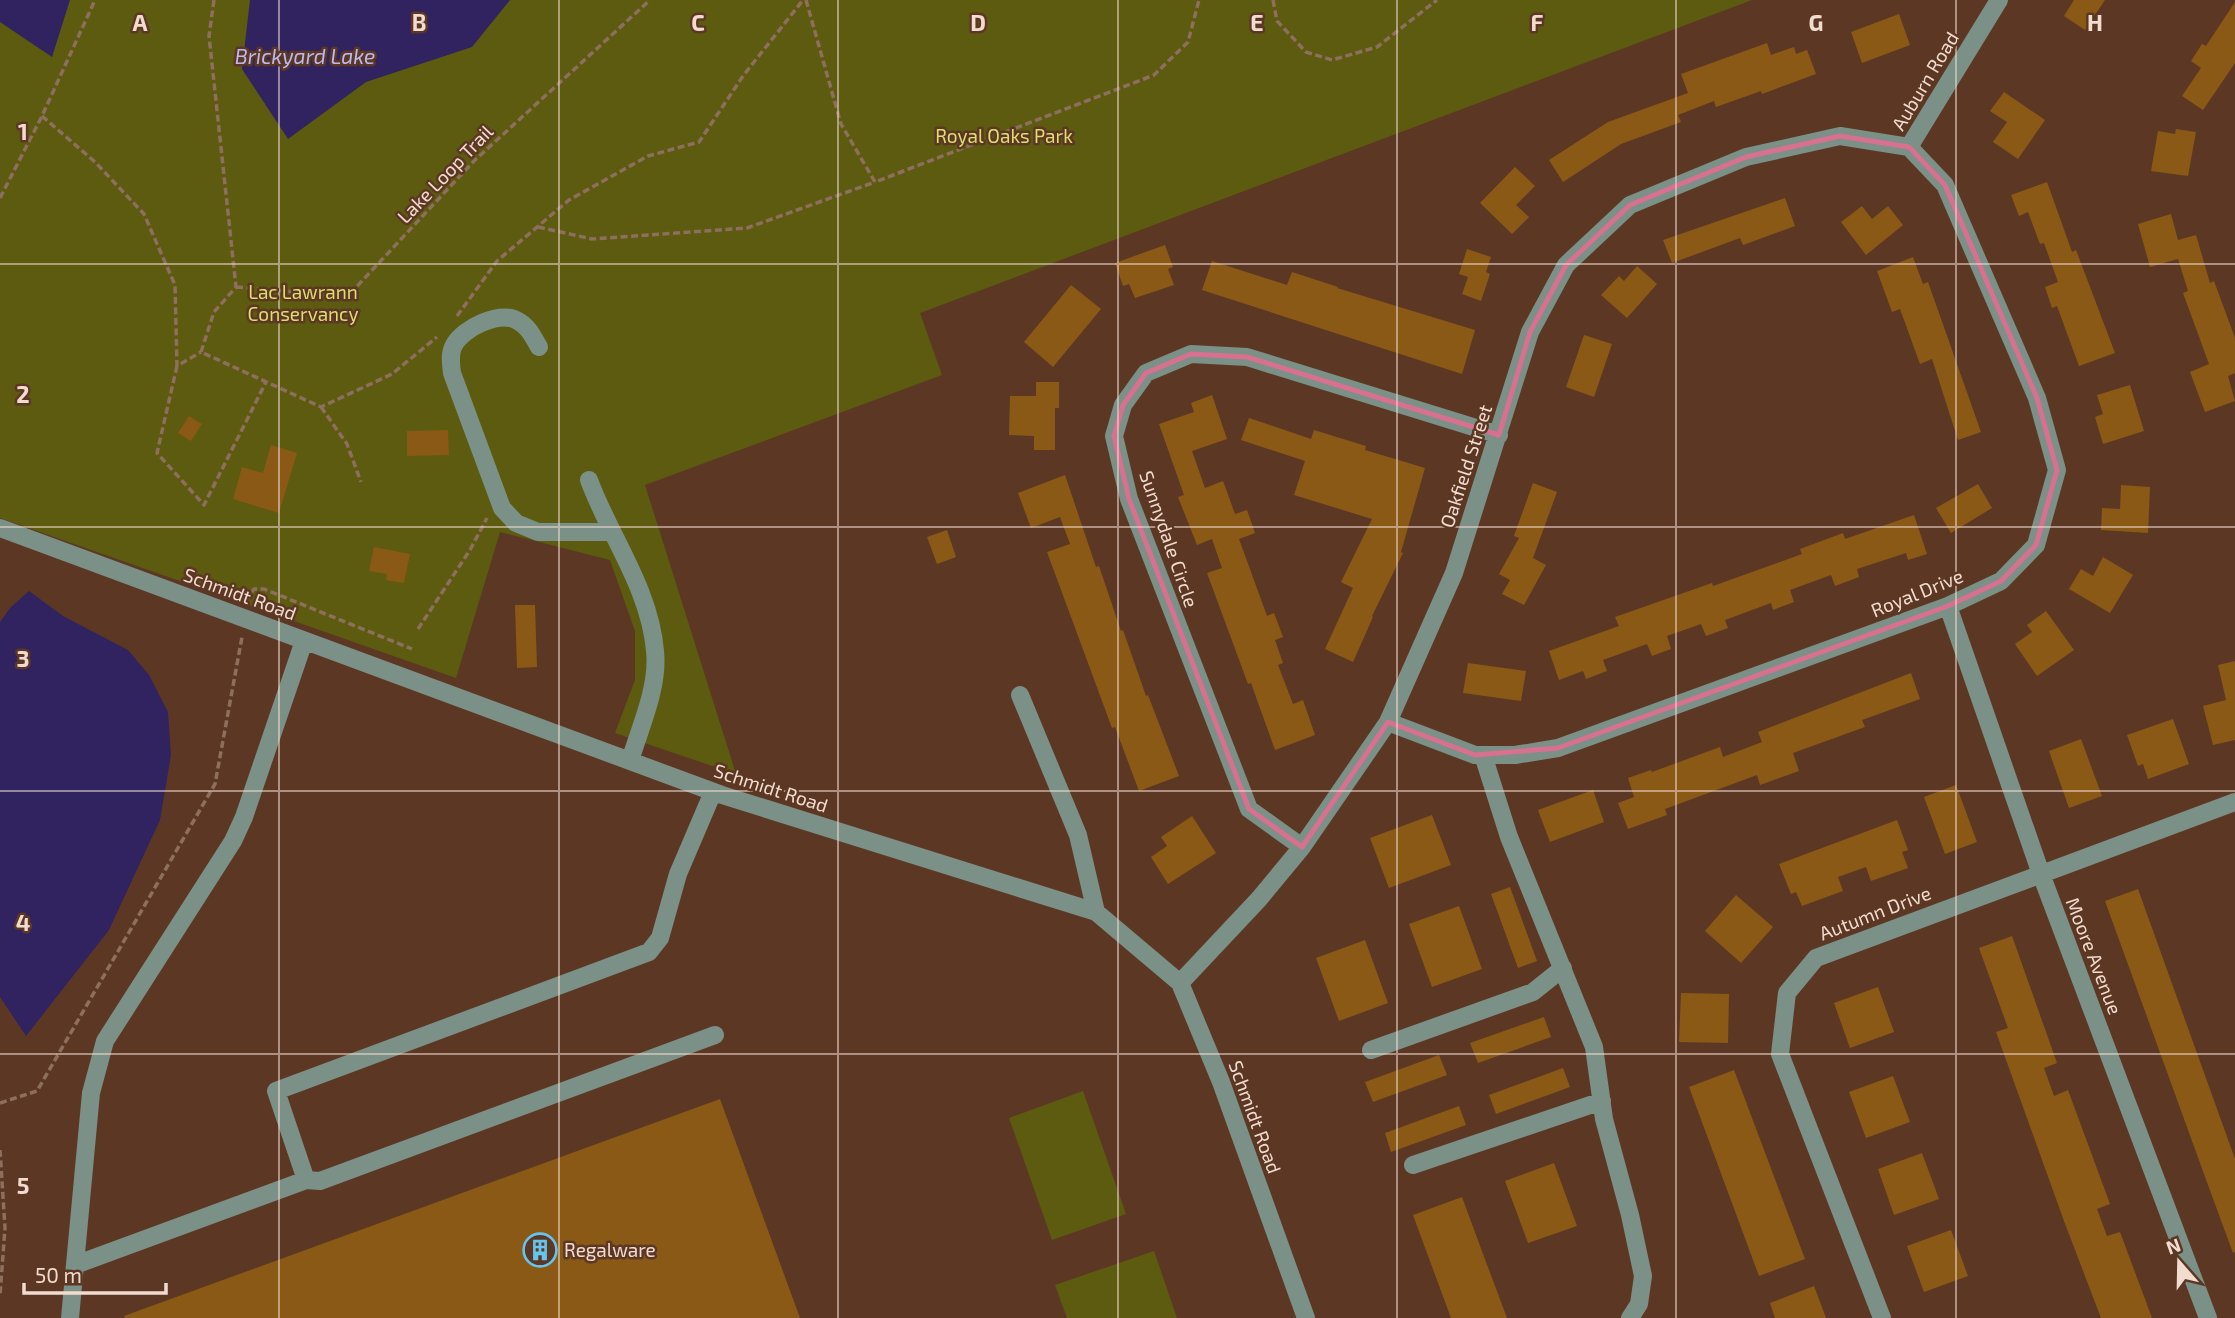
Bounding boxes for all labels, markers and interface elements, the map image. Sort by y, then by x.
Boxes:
text: A [132,8,148,36]
text: B [412,8,426,36]
text: C [691,8,705,36]
text: D [970,8,986,36]
text: E [1250,8,1264,36]
text: F [1531,8,1544,36]
text: G [1809,8,1823,36]
text: H [2087,8,2103,36]
street label: Auburn Road [1886,27,1963,134]
water label: Brickyard Lake [235,43,375,69]
text: 1 [18,117,28,145]
street label: Lake Loop Trail [392,119,498,228]
park label: Royal Oaks Park [935,124,1073,147]
park label: Lac Lawrann Conservancy [248,280,358,325]
text: 2 [16,380,30,408]
street label: Oakfield Street [1435,401,1496,530]
street label: Sunnydale Circle [1135,467,1204,610]
street label: Schmidt Road [181,562,300,625]
street label: Royal Drive [1867,564,1966,621]
text: 3 [16,644,30,672]
street label: Schmidt Road [711,758,831,817]
street label: Autumn Drive [1816,881,1934,944]
street label: Moore Avenue [2062,894,2127,1017]
text: 4 [16,908,30,936]
street label: Schmidt Road [1224,1057,1287,1176]
text: 5 [17,1171,29,1199]
north arrow [2144,1227,2214,1297]
building icon: Regalware [521,1231,559,1269]
text: N [2163,1232,2183,1259]
place label: Regalware [564,1238,656,1261]
scale bar [24,1252,166,1296]
text: 50 m [35,1262,82,1287]

